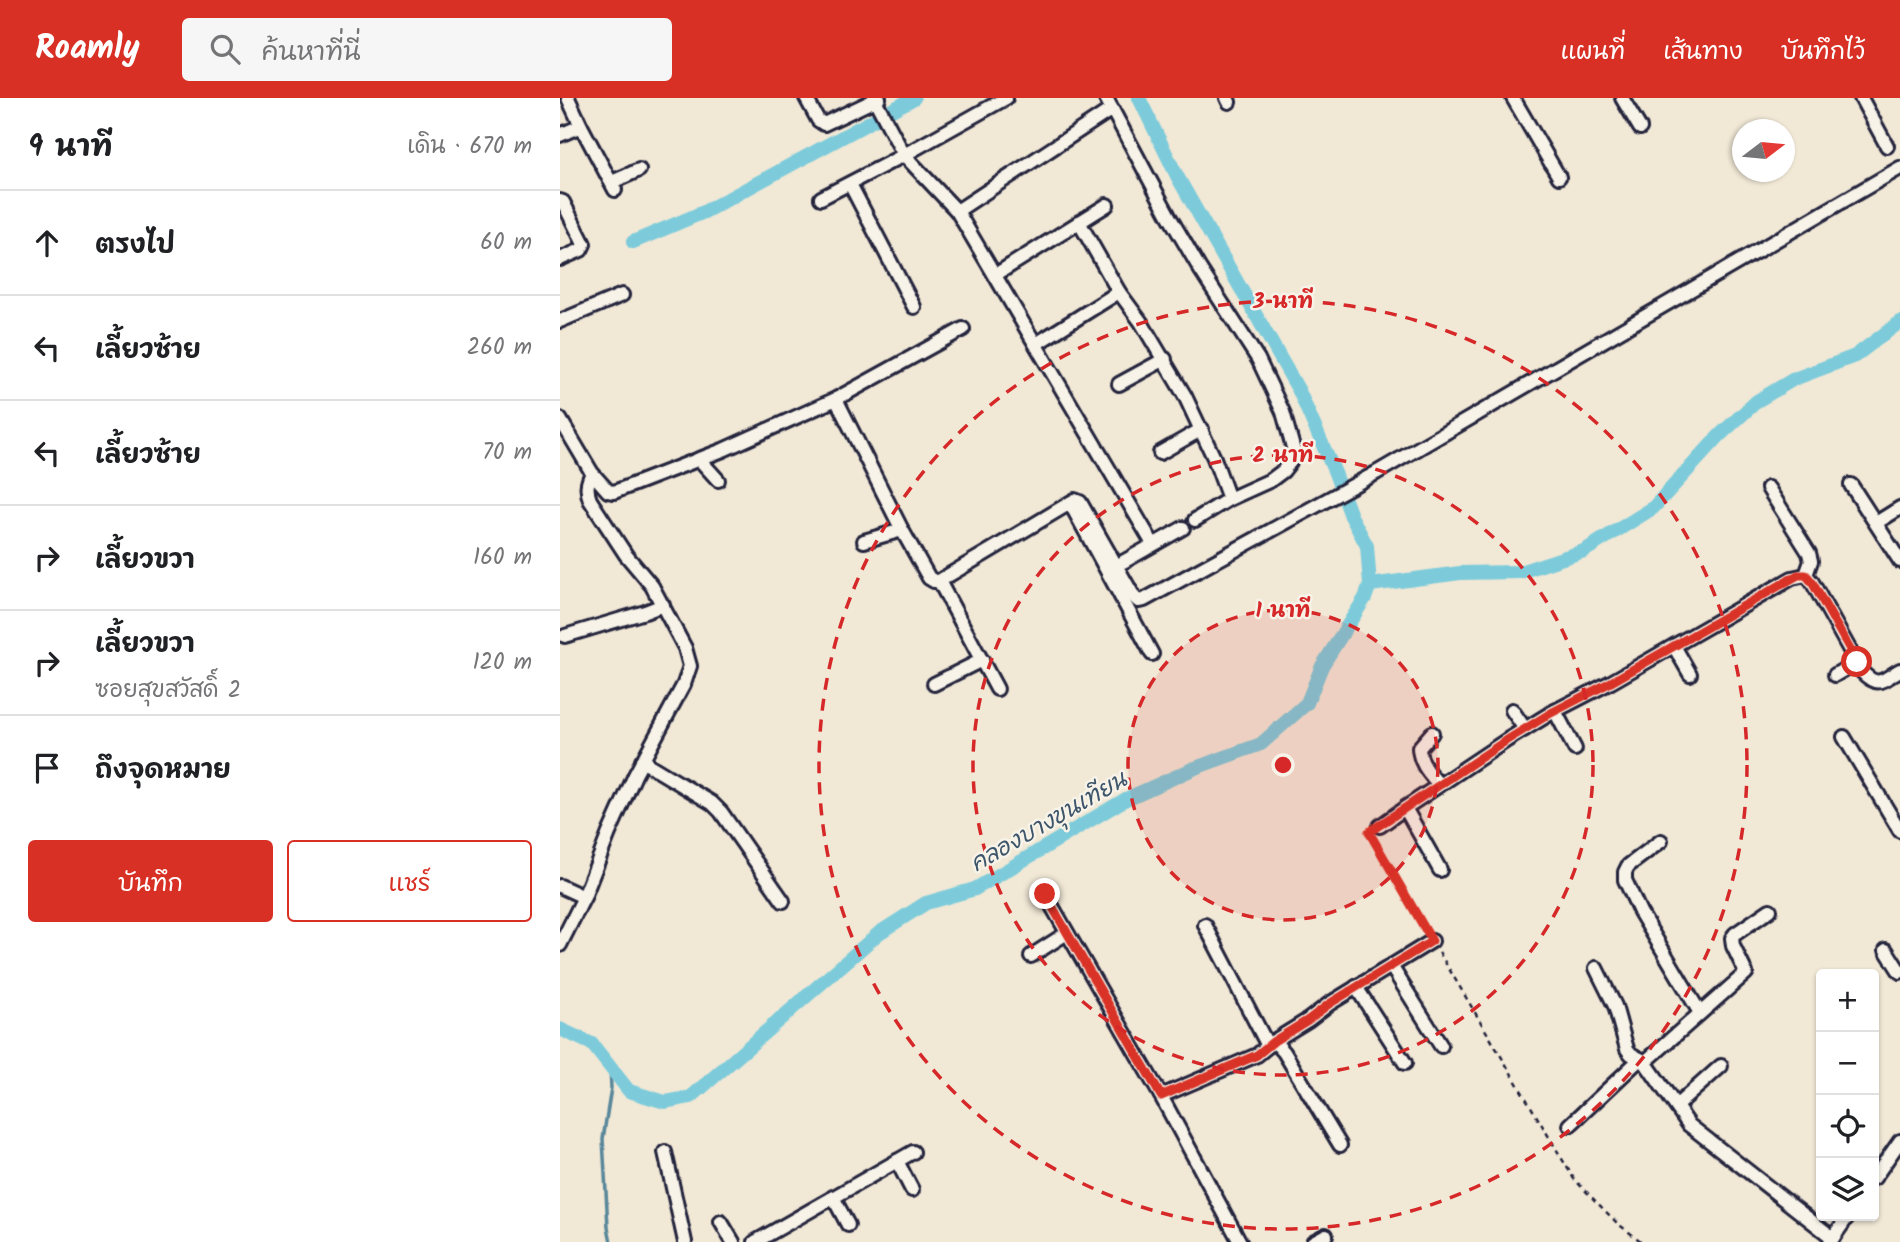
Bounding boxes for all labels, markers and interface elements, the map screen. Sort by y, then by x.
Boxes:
search box [182,18,672,81]
text: Roamly [35,23,140,76]
icon: search [206,30,244,68]
text: ค้นหาที่นี่ [262,32,361,74]
text: แผนที่ [1560,33,1625,72]
text: เส้นทาง [1663,33,1743,72]
text: บันทึกไว้ [1781,33,1865,72]
north arrow [1732,119,1795,182]
text: 9 นาที [28,124,113,172]
text: เดิน · 670 m [407,129,532,165]
icon: ahead [28,224,66,262]
text: ตรงไป [95,225,175,267]
text: 60 m [480,225,532,261]
text: 3 นาที [1252,286,1313,319]
icon: left [28,329,66,367]
text: เลี้ยวซ้าย [95,330,201,372]
text: 260 m [467,330,532,366]
icon: left [28,434,66,472]
text: เลี้ยวซ้าย [95,435,201,477]
text: 70 m [482,435,532,471]
text: 2 นาที [1253,440,1314,473]
icon: right [28,539,66,577]
text: เลี้ยวขวา [95,540,195,582]
text: 160 m [473,540,532,576]
text: 1 นาที [1256,595,1311,628]
text: เลี้ยวขวา [95,624,195,666]
icon: right [28,644,66,682]
text: 120 m [472,645,532,681]
route start [1841,646,1872,677]
text: ซอยสุขสวัสดิ์ 2 [95,673,241,709]
icon: arrive [28,749,66,787]
text: ถึงจุดหมาย [95,750,231,792]
centre of rings [1271,753,1295,777]
water label: คลองบางขุนเทียน [964,762,1136,882]
button: บันทึก [28,840,273,922]
button: แชร์ [287,840,532,922]
route end [1029,878,1060,909]
map controls [1816,969,1879,1221]
button: + [1816,969,1879,1032]
button: − [1816,1032,1879,1095]
button: locate [1816,1095,1879,1158]
button: layers [1816,1158,1879,1221]

